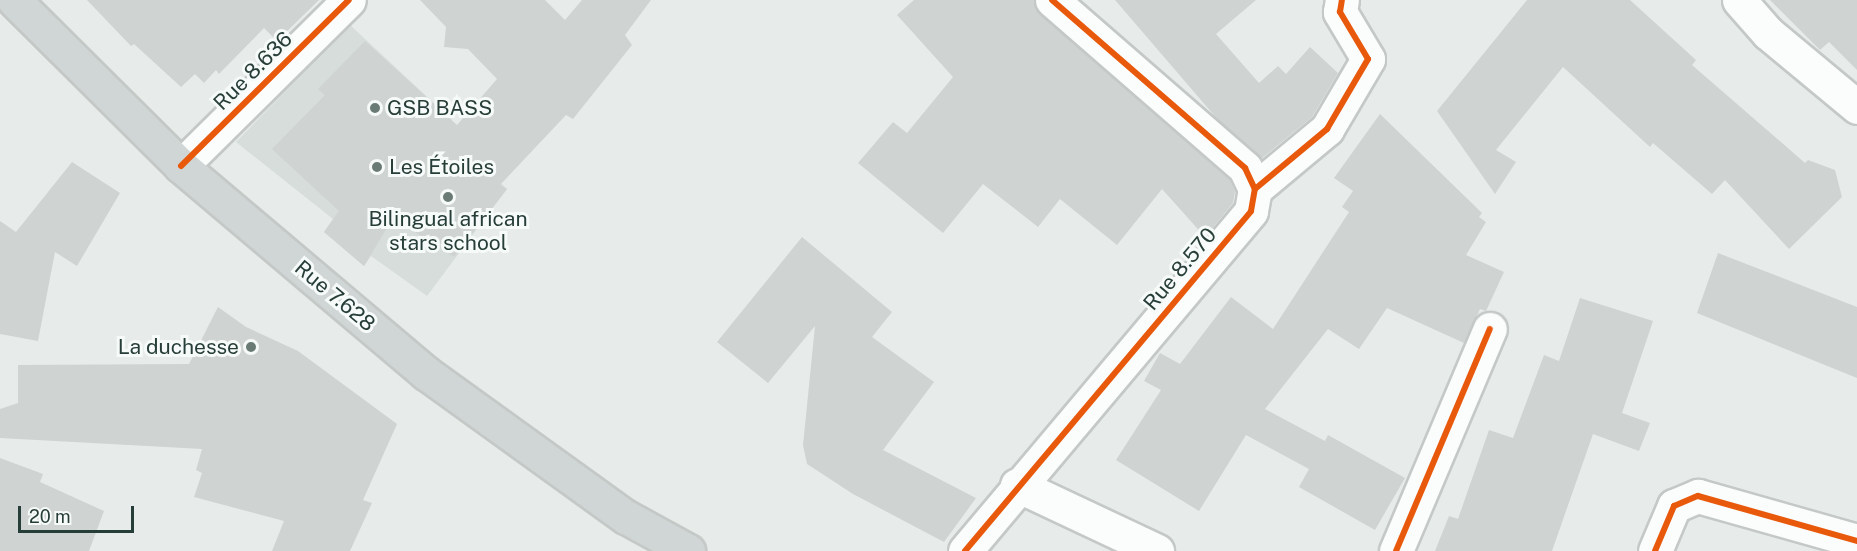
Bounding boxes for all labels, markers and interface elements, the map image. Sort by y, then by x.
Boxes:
street label: Rue 8.636 [209,27,297,115]
place label: GSB BASS [387,95,492,121]
marker: GSB BASS [368,101,382,115]
place label: Les Étoiles [389,154,494,180]
marker: Les Étoiles [370,160,384,174]
marker: Bilingual african stars school [441,190,455,204]
place label: Bilingual african stars school [368,206,528,256]
street label: Rue 8.570 [1138,223,1222,315]
street label: Rue 7.628 [290,255,380,337]
place label: La duchesse [117,334,239,360]
marker: La duchesse [244,340,258,354]
scale bar [21,494,136,532]
text: 20 m [29,506,71,527]

